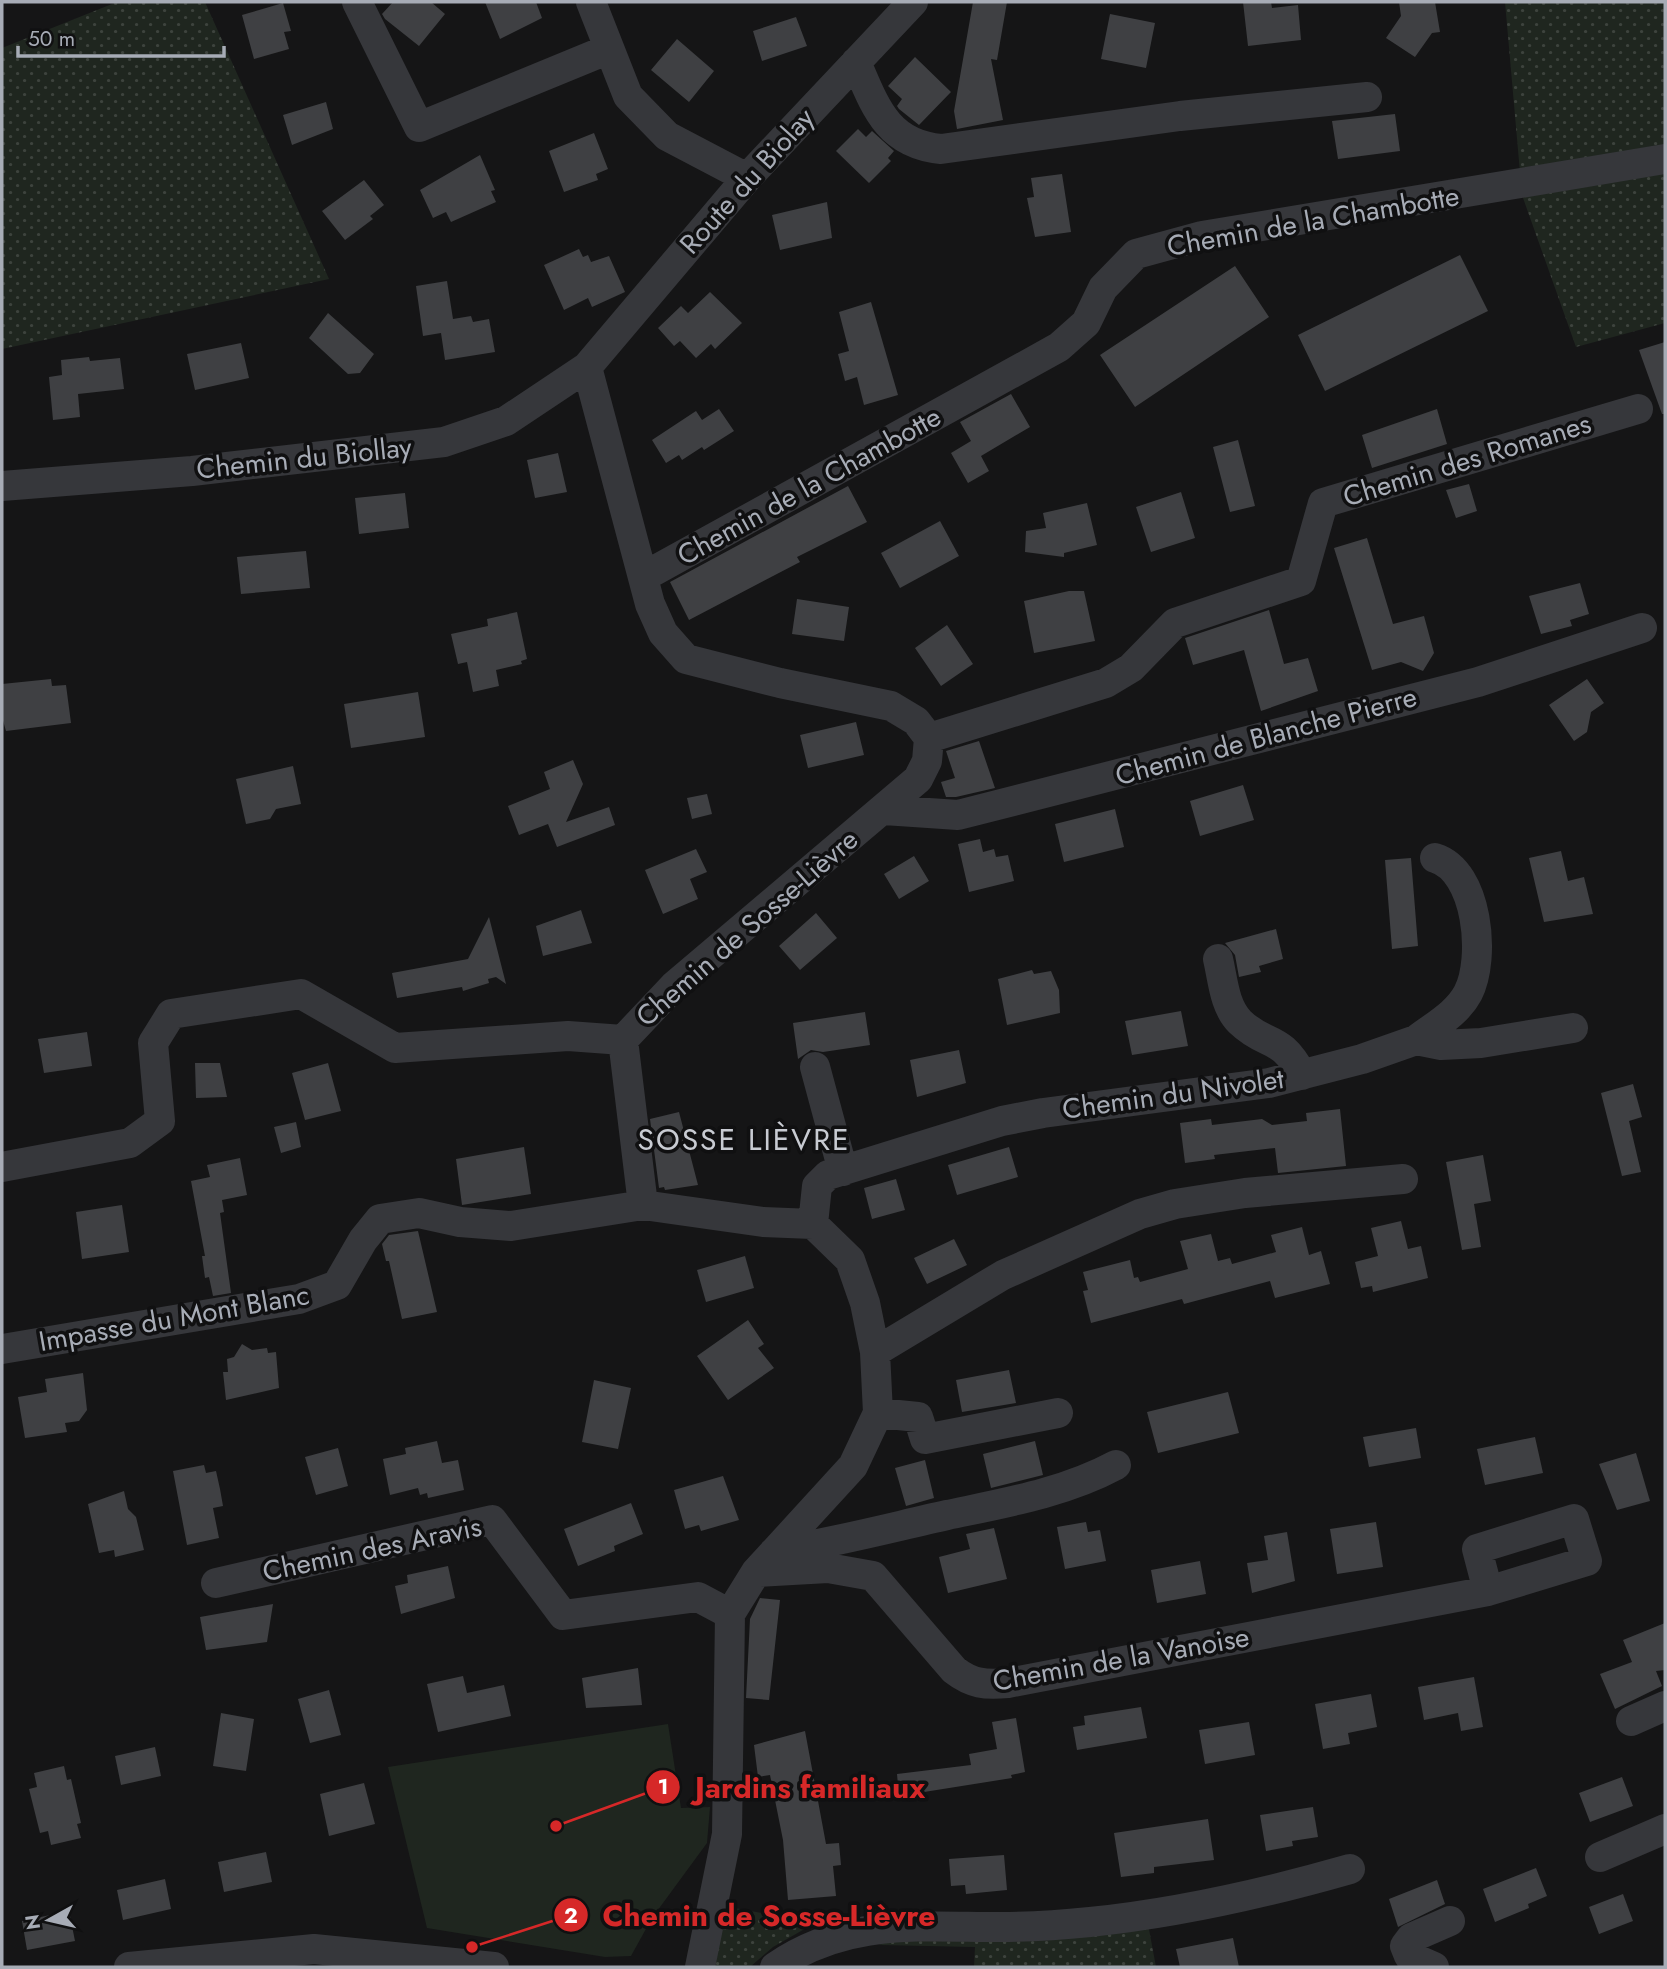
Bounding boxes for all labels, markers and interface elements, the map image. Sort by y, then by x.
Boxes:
scale bar [18,14,224,58]
text: 50 m [28,24,75,54]
street label: Route du Biolay [670,98,824,263]
street label: Chemin de la Chambotte [1164,175,1462,267]
street label: Chemin de la Chambotte [670,396,948,576]
street label: Chemin des Romanes [1338,403,1596,517]
street label: Chemin du Biollay [194,426,414,490]
street label: Chemin de Blanche Pierre [1111,676,1421,796]
street label: Chemin de Sosse-Lièvre [627,820,867,1036]
street label: Chemin du Nivolet [1060,1058,1287,1130]
district label: SOSSE LIÈVRE [638,1118,850,1161]
street label: Impasse du Mont Blanc [36,1274,312,1362]
street label: Chemin des Aravis [259,1506,485,1592]
street label: Chemin de la Vanoise [990,1616,1252,1702]
callout: Jardins familiaux [645,1762,939,1813]
text: Jardins familiaux [690,1766,925,1809]
text: 1 [658,1772,668,1802]
north arrow [14,1885,84,1955]
callout: Chemin de Sosse-Lièvre [553,1890,949,1941]
text: Chemin de Sosse-Lièvre [603,1894,935,1937]
text: 2 [564,1901,578,1931]
text: N [18,1913,47,1932]

